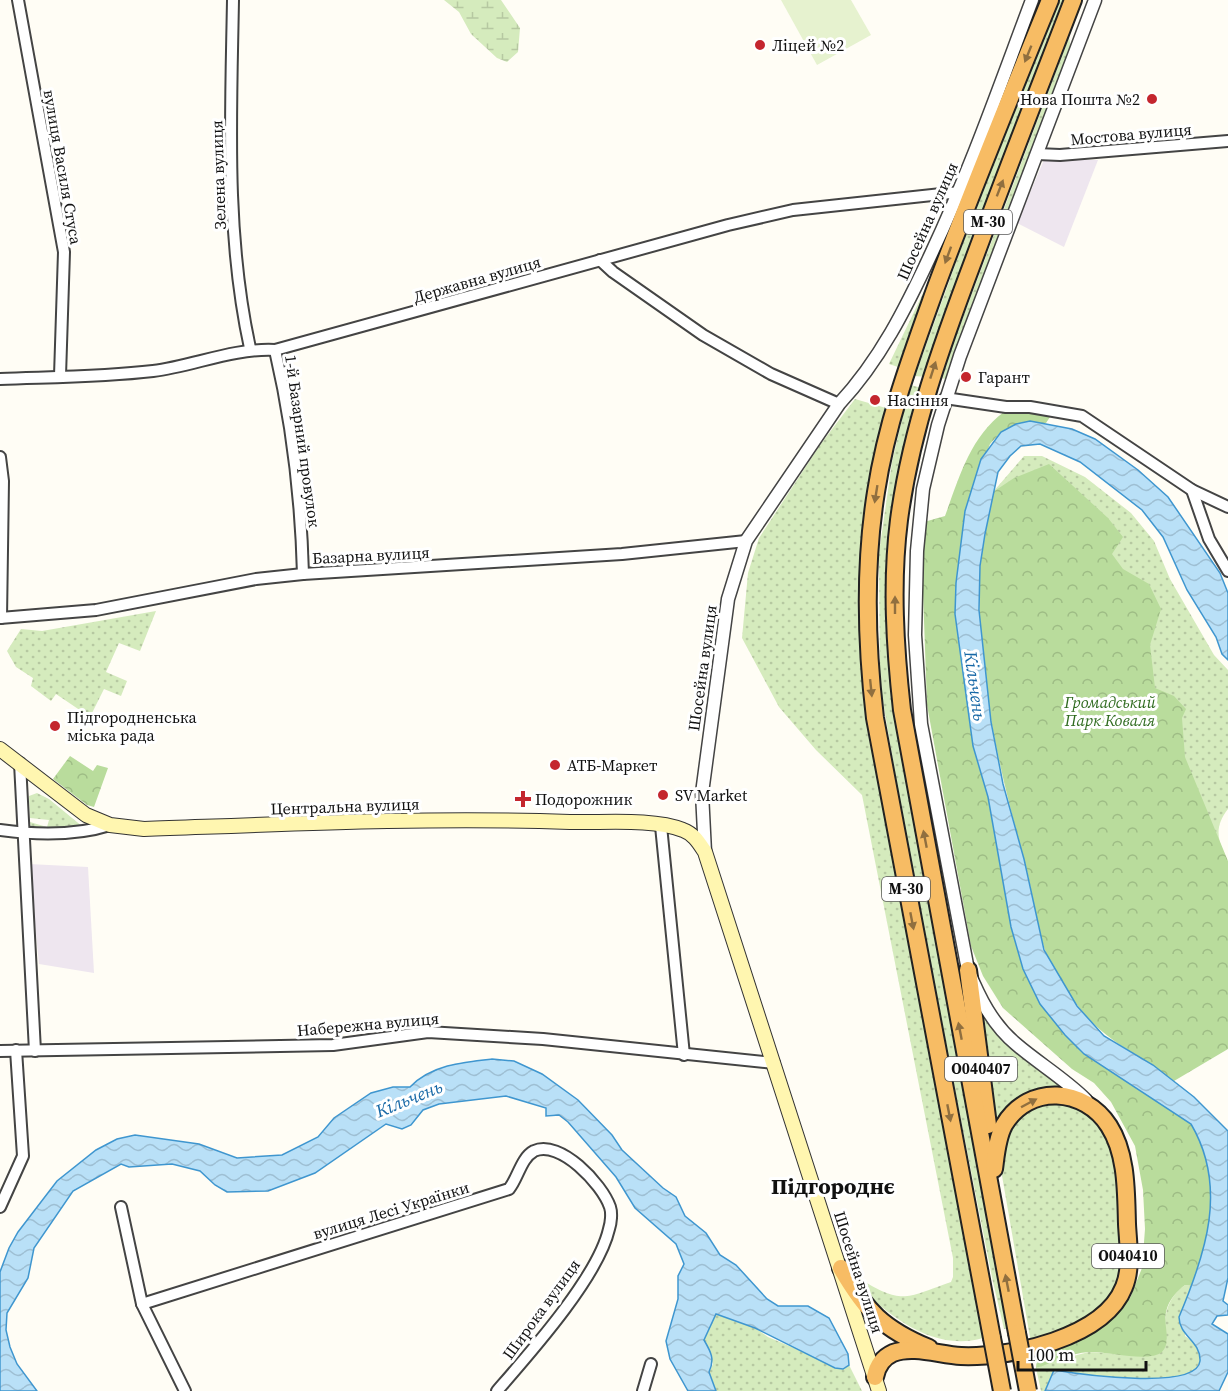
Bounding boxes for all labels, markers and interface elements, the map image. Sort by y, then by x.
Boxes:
place label: Ліцей №2 [772,34,844,56]
marker: Ліцей №2 [753,38,767,52]
one-way arrow [1023,45,1032,63]
street label: вулиця Василя Стуса [39,88,88,247]
place label: Нова Пошта №2 [1020,88,1140,110]
marker: Нова Пошта №2 [1145,92,1159,106]
street label: Мостова вулиця [1069,118,1193,150]
street label: Зелена вулиця [205,120,231,230]
street label: Шосейна вулиця [891,158,963,284]
one-way arrow [996,178,1006,196]
road number: М-30 [964,210,1012,234]
one-way arrow [943,246,953,264]
street label: Державна вулиця [411,250,543,308]
street label: 1-й Базарний провулок [280,353,326,529]
one-way arrow [929,361,938,379]
place label: Гарант [978,366,1030,388]
marker: Гарант [959,370,973,384]
place label: Насіння [887,389,949,411]
marker: Насіння [868,393,882,407]
one-way arrow [871,484,880,503]
street label: Базарна вулиця [312,541,430,569]
one-way arrow [890,595,900,614]
street label: Шосейна вулиця [682,604,722,732]
water label: Кільчень [958,648,993,722]
one-way arrow [866,679,876,698]
park label: Громадський Парк Коваля [1063,691,1157,731]
place label: Підгородненська міська рада [67,706,197,746]
marker: Підгородненська міська рада [48,719,62,733]
place label: АТБ-Маркет [567,754,658,776]
marker: АТБ-Маркет [548,758,562,772]
place label: SV Market [675,784,748,806]
place label: Подорожник [535,788,633,810]
marker: SV Market [656,788,670,802]
street label: Центральна вулиця [270,792,420,820]
marker: Подорожник [516,792,530,806]
one-way arrow [920,830,929,849]
road number: М-30 [882,877,930,901]
one-way arrow [908,912,917,931]
street label: Набережна вулиця [296,1007,440,1041]
one-way arrow [955,1021,964,1040]
road number: О040407 [945,1057,1017,1081]
water label: Кільчень [371,1074,446,1124]
one-way arrow [1021,1098,1038,1108]
one-way arrow [945,1104,954,1123]
district label: Підгороднє [771,1171,895,1201]
street label: вулиця Лесі Українки [310,1176,472,1244]
street label: Шосейна вулиця [829,1208,889,1336]
road number: О040410 [1092,1244,1164,1268]
street label: Широка вулиця [497,1254,585,1364]
one-way arrow [1002,1273,1011,1292]
scale bar [1018,1334,1146,1372]
text: 100 m [1027,1342,1074,1367]

